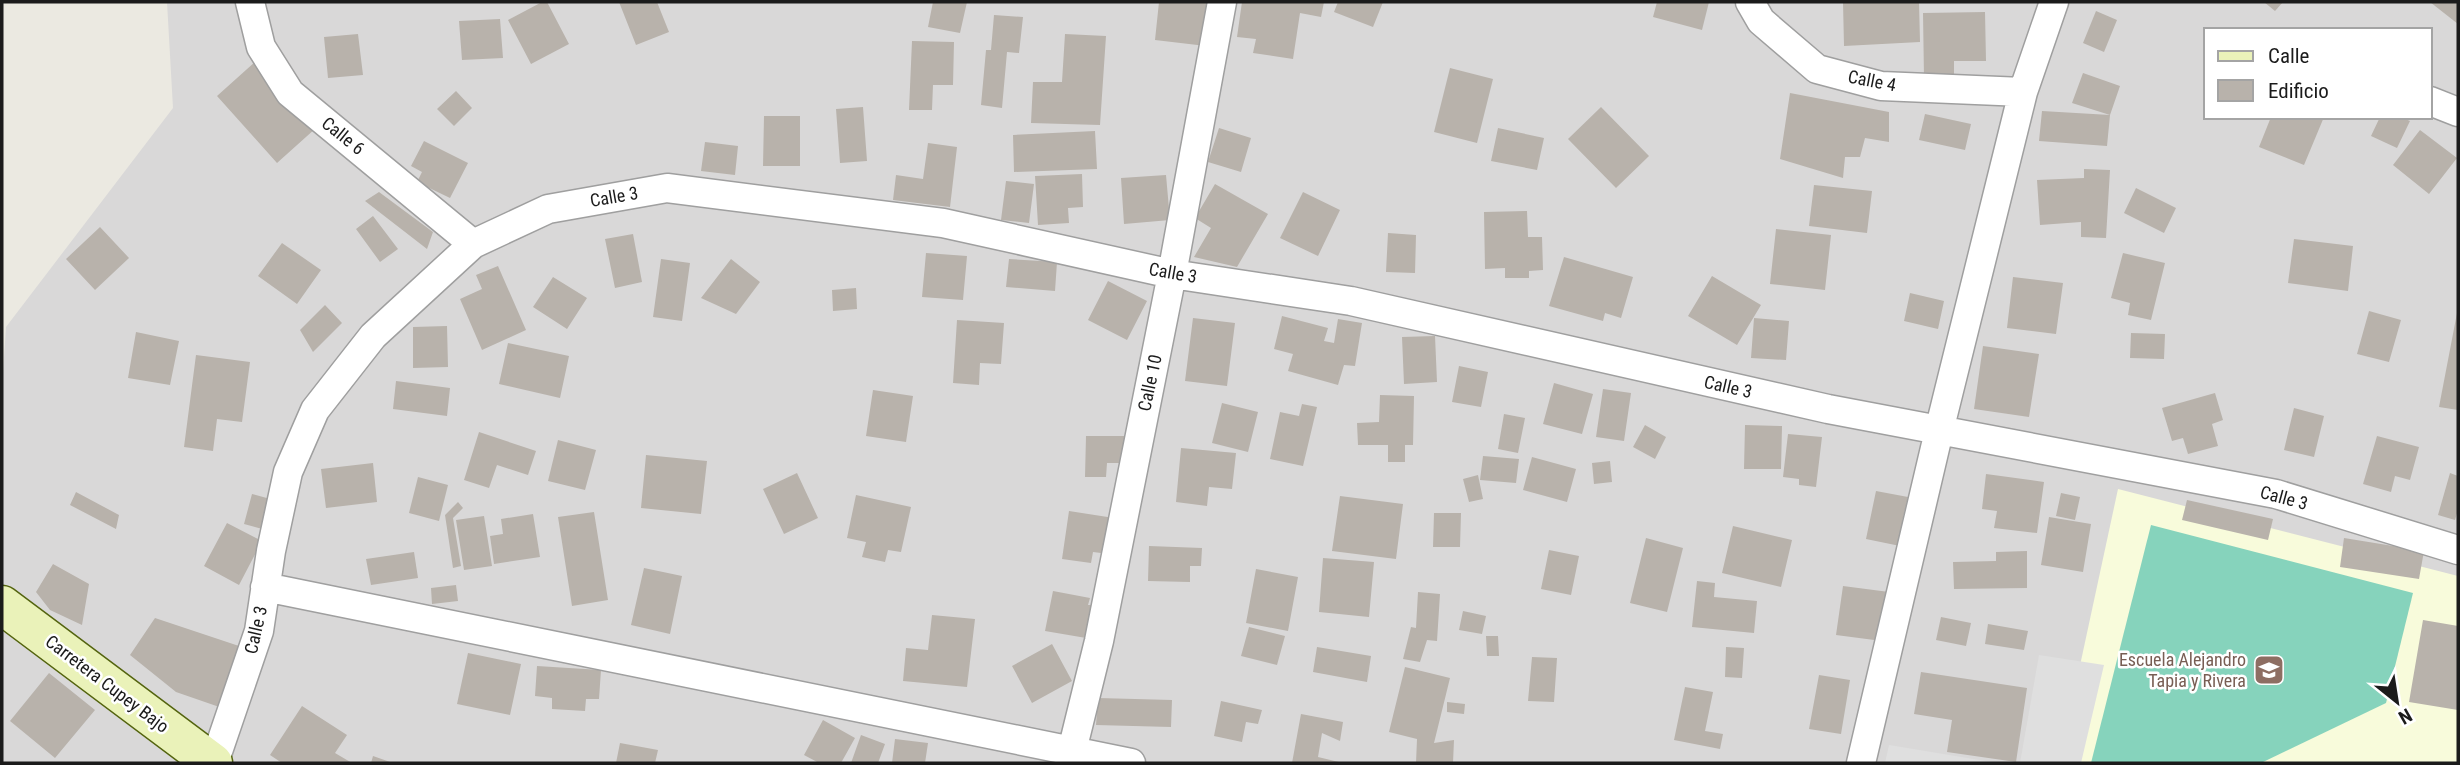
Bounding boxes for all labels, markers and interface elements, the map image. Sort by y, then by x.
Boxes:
legend [2204,28,2432,119]
text: Calle [2268,44,2310,68]
street label: Calle 4 [1846,66,1898,95]
text: Edificio [2268,79,2329,103]
street label: Calle 6 [318,112,369,159]
street label: Calle 3 [588,182,640,211]
street label: Calle 3 [1147,258,1199,287]
street label: Calle 10 [1133,353,1166,413]
street label: Calle 3 [1702,371,1754,402]
street label: Calle 3 [2258,481,2310,514]
street label: Calle 3 [240,604,271,656]
street label: Carretera Cupey Bajo [41,630,173,737]
place label: Escuela Alejandro Tapia y Rivera [2119,649,2246,691]
school or university icon: Escuela Alejandro Tapia y Rivera [2252,653,2286,687]
north arrow [2362,667,2432,737]
text: N [2394,703,2416,729]

